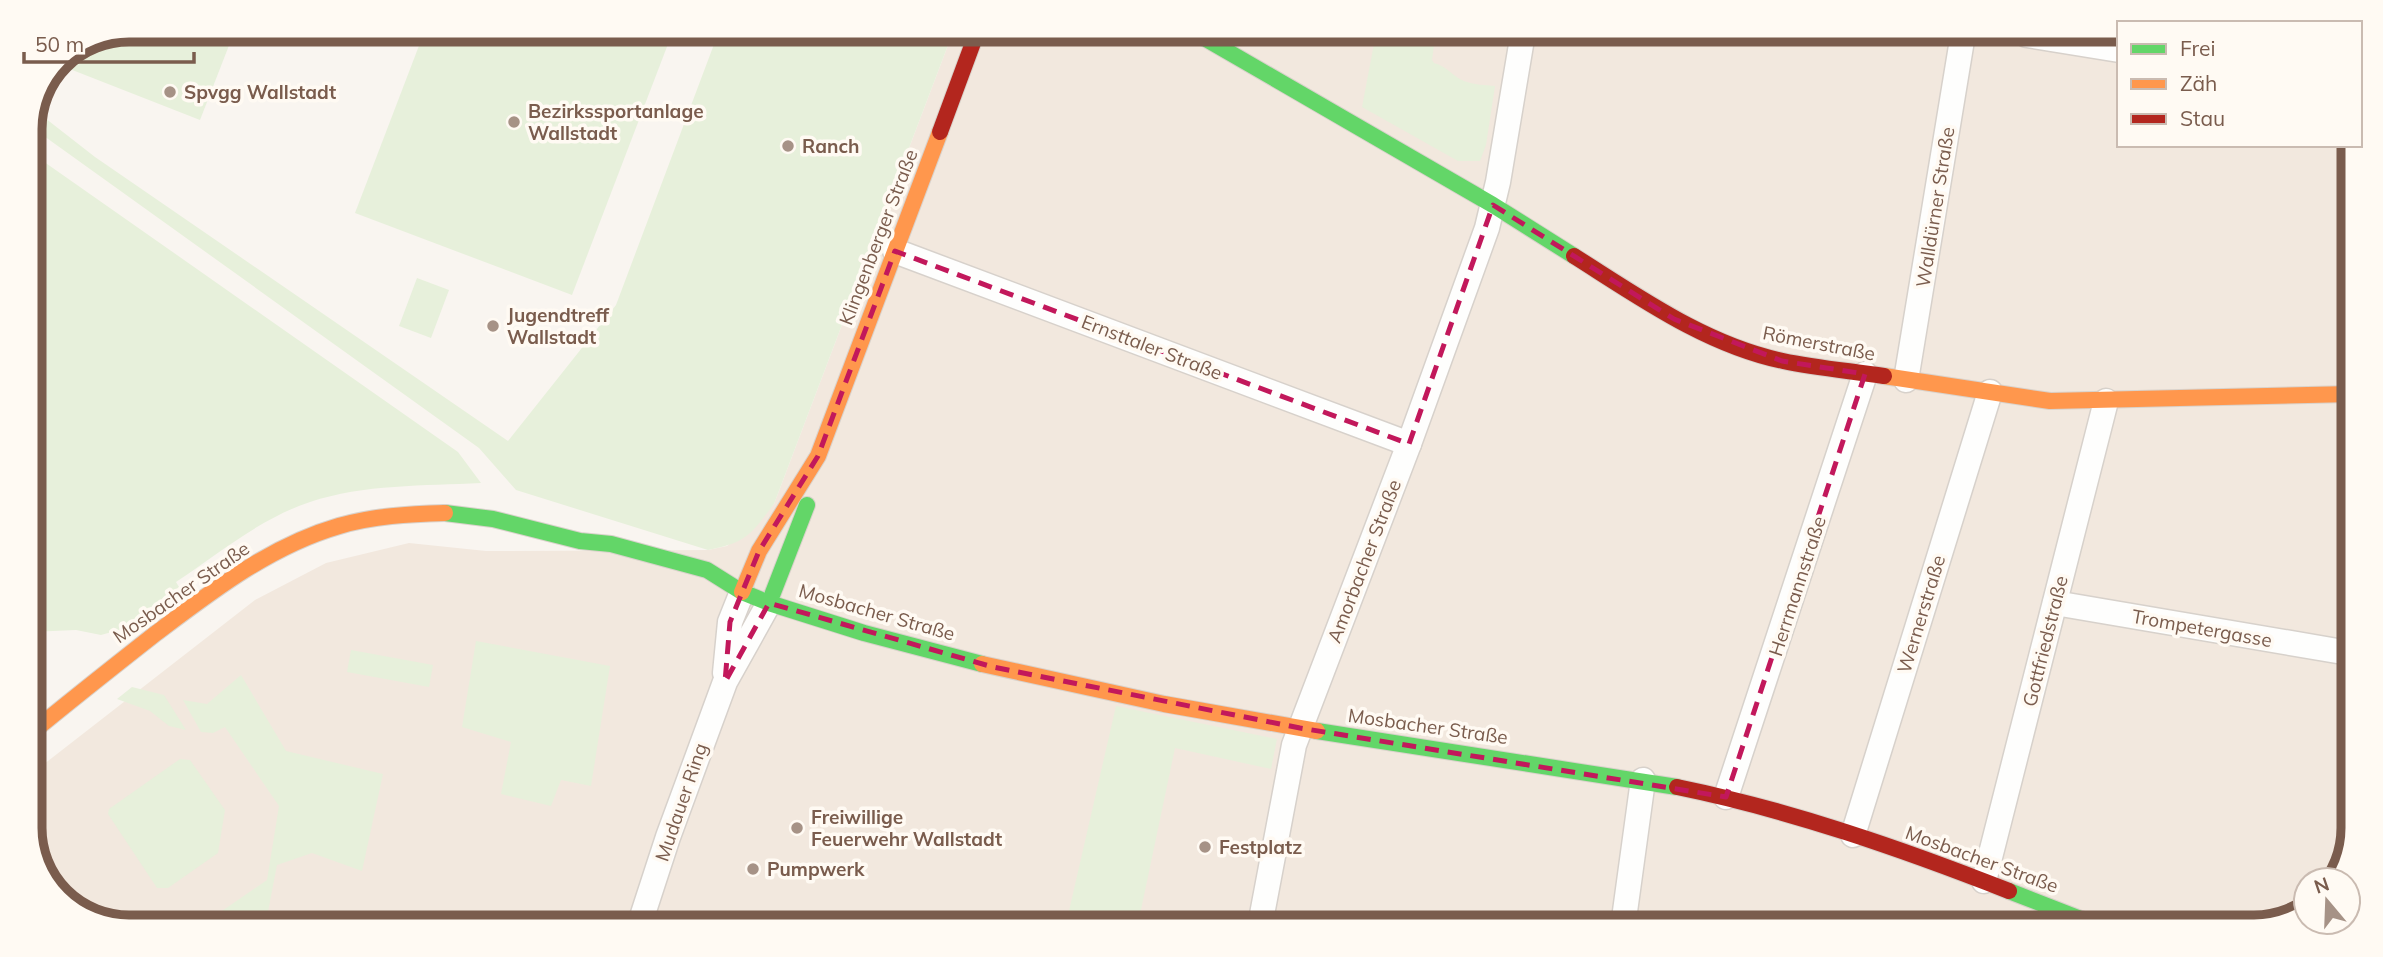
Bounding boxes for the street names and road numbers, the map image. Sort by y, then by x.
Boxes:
street label: Walldürner Straße [1910,125,1960,289]
street label: Klingenberger Straße [833,146,923,328]
street label: Ernsttaler Straße [1078,309,1226,385]
street label: Römerstraße [1761,320,1877,366]
street label: Amorbacher Straße [1322,476,1406,646]
street label: Herrmannstraße [1763,513,1831,659]
street label: Mosbacher Straße [108,536,254,648]
street label: Wernerstraße [1892,552,1950,676]
street label: Gottfriedstraße [2017,573,2073,709]
street label: Mosbacher Straße [796,578,958,646]
street label: Trompetergasse [2130,604,2274,652]
street label: Mosbacher Straße [1347,703,1509,749]
street label: Mudauer Ring [650,740,712,864]
street label: Mosbacher Straße [1902,820,2062,898]

